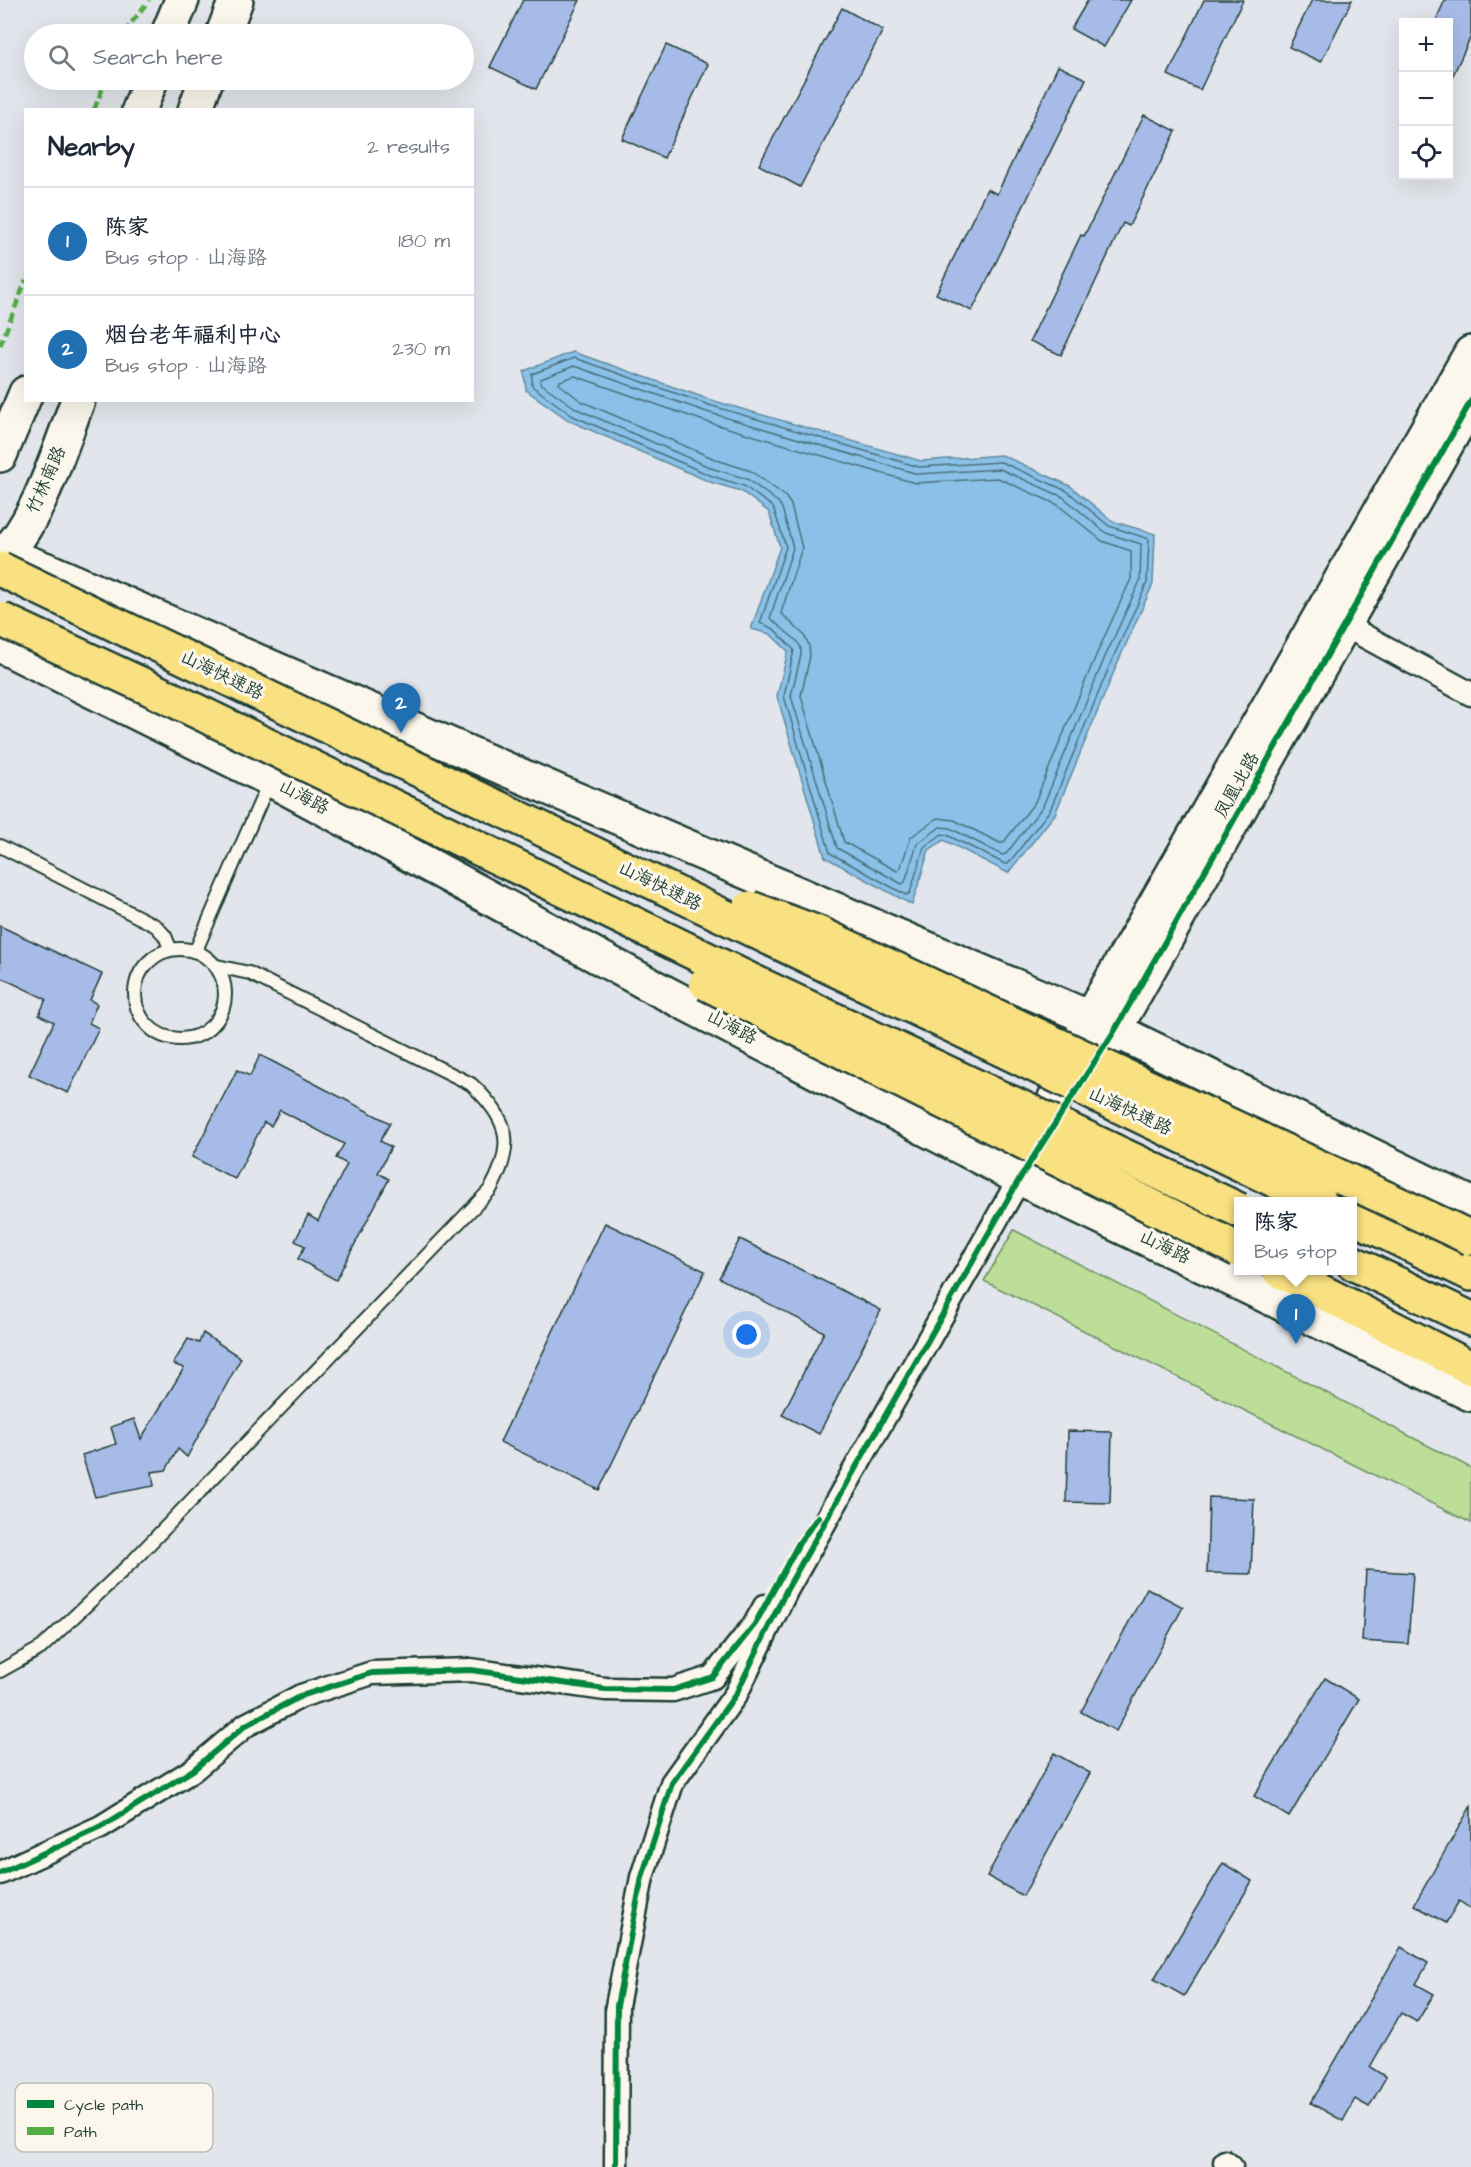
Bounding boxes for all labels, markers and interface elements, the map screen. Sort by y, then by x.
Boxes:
map controls [1399,18,1453,180]
button: + [1399,18,1453,72]
search box [24,24,474,90]
icon: search [45,41,78,74]
text: Search here [93,42,223,73]
button: − [1399,72,1453,126]
button: locate [1399,126,1453,180]
text: Nearby [48,129,135,165]
text: 2 results [367,133,450,161]
text: 陈家 [105,212,149,243]
text: 1 [66,227,69,255]
text: 180 m [398,227,450,255]
text: Bus stop · 山海路 [105,244,267,272]
text: 烟台老年福利中心 [105,320,281,351]
text: 2 [62,335,73,363]
text: 230 m [392,335,450,363]
text: Bus stop · 山海路 [105,352,267,380]
street label: 竹林南路 [20,442,72,518]
street label: 山海快速路 [176,644,268,706]
pin: 2 [382,684,420,733]
street label: 凤凰北路 [1209,747,1265,823]
street label: 山海路 [274,773,334,821]
street label: 山海快速路 [614,855,706,917]
street label: 山海路 [702,1003,762,1051]
street label: 山海快速路 [1084,1081,1176,1141]
popup [1234,1197,1357,1275]
text: 陈家 [1254,1207,1298,1238]
street label: 山海路 [1135,1224,1195,1270]
text: Bus stop [1254,1238,1337,1266]
pin: 1 [1276,1294,1316,1344]
your location [732,1320,761,1349]
legend [15,2083,213,2152]
text: Cycle path [64,2094,143,2117]
text: Path [64,2121,97,2143]

